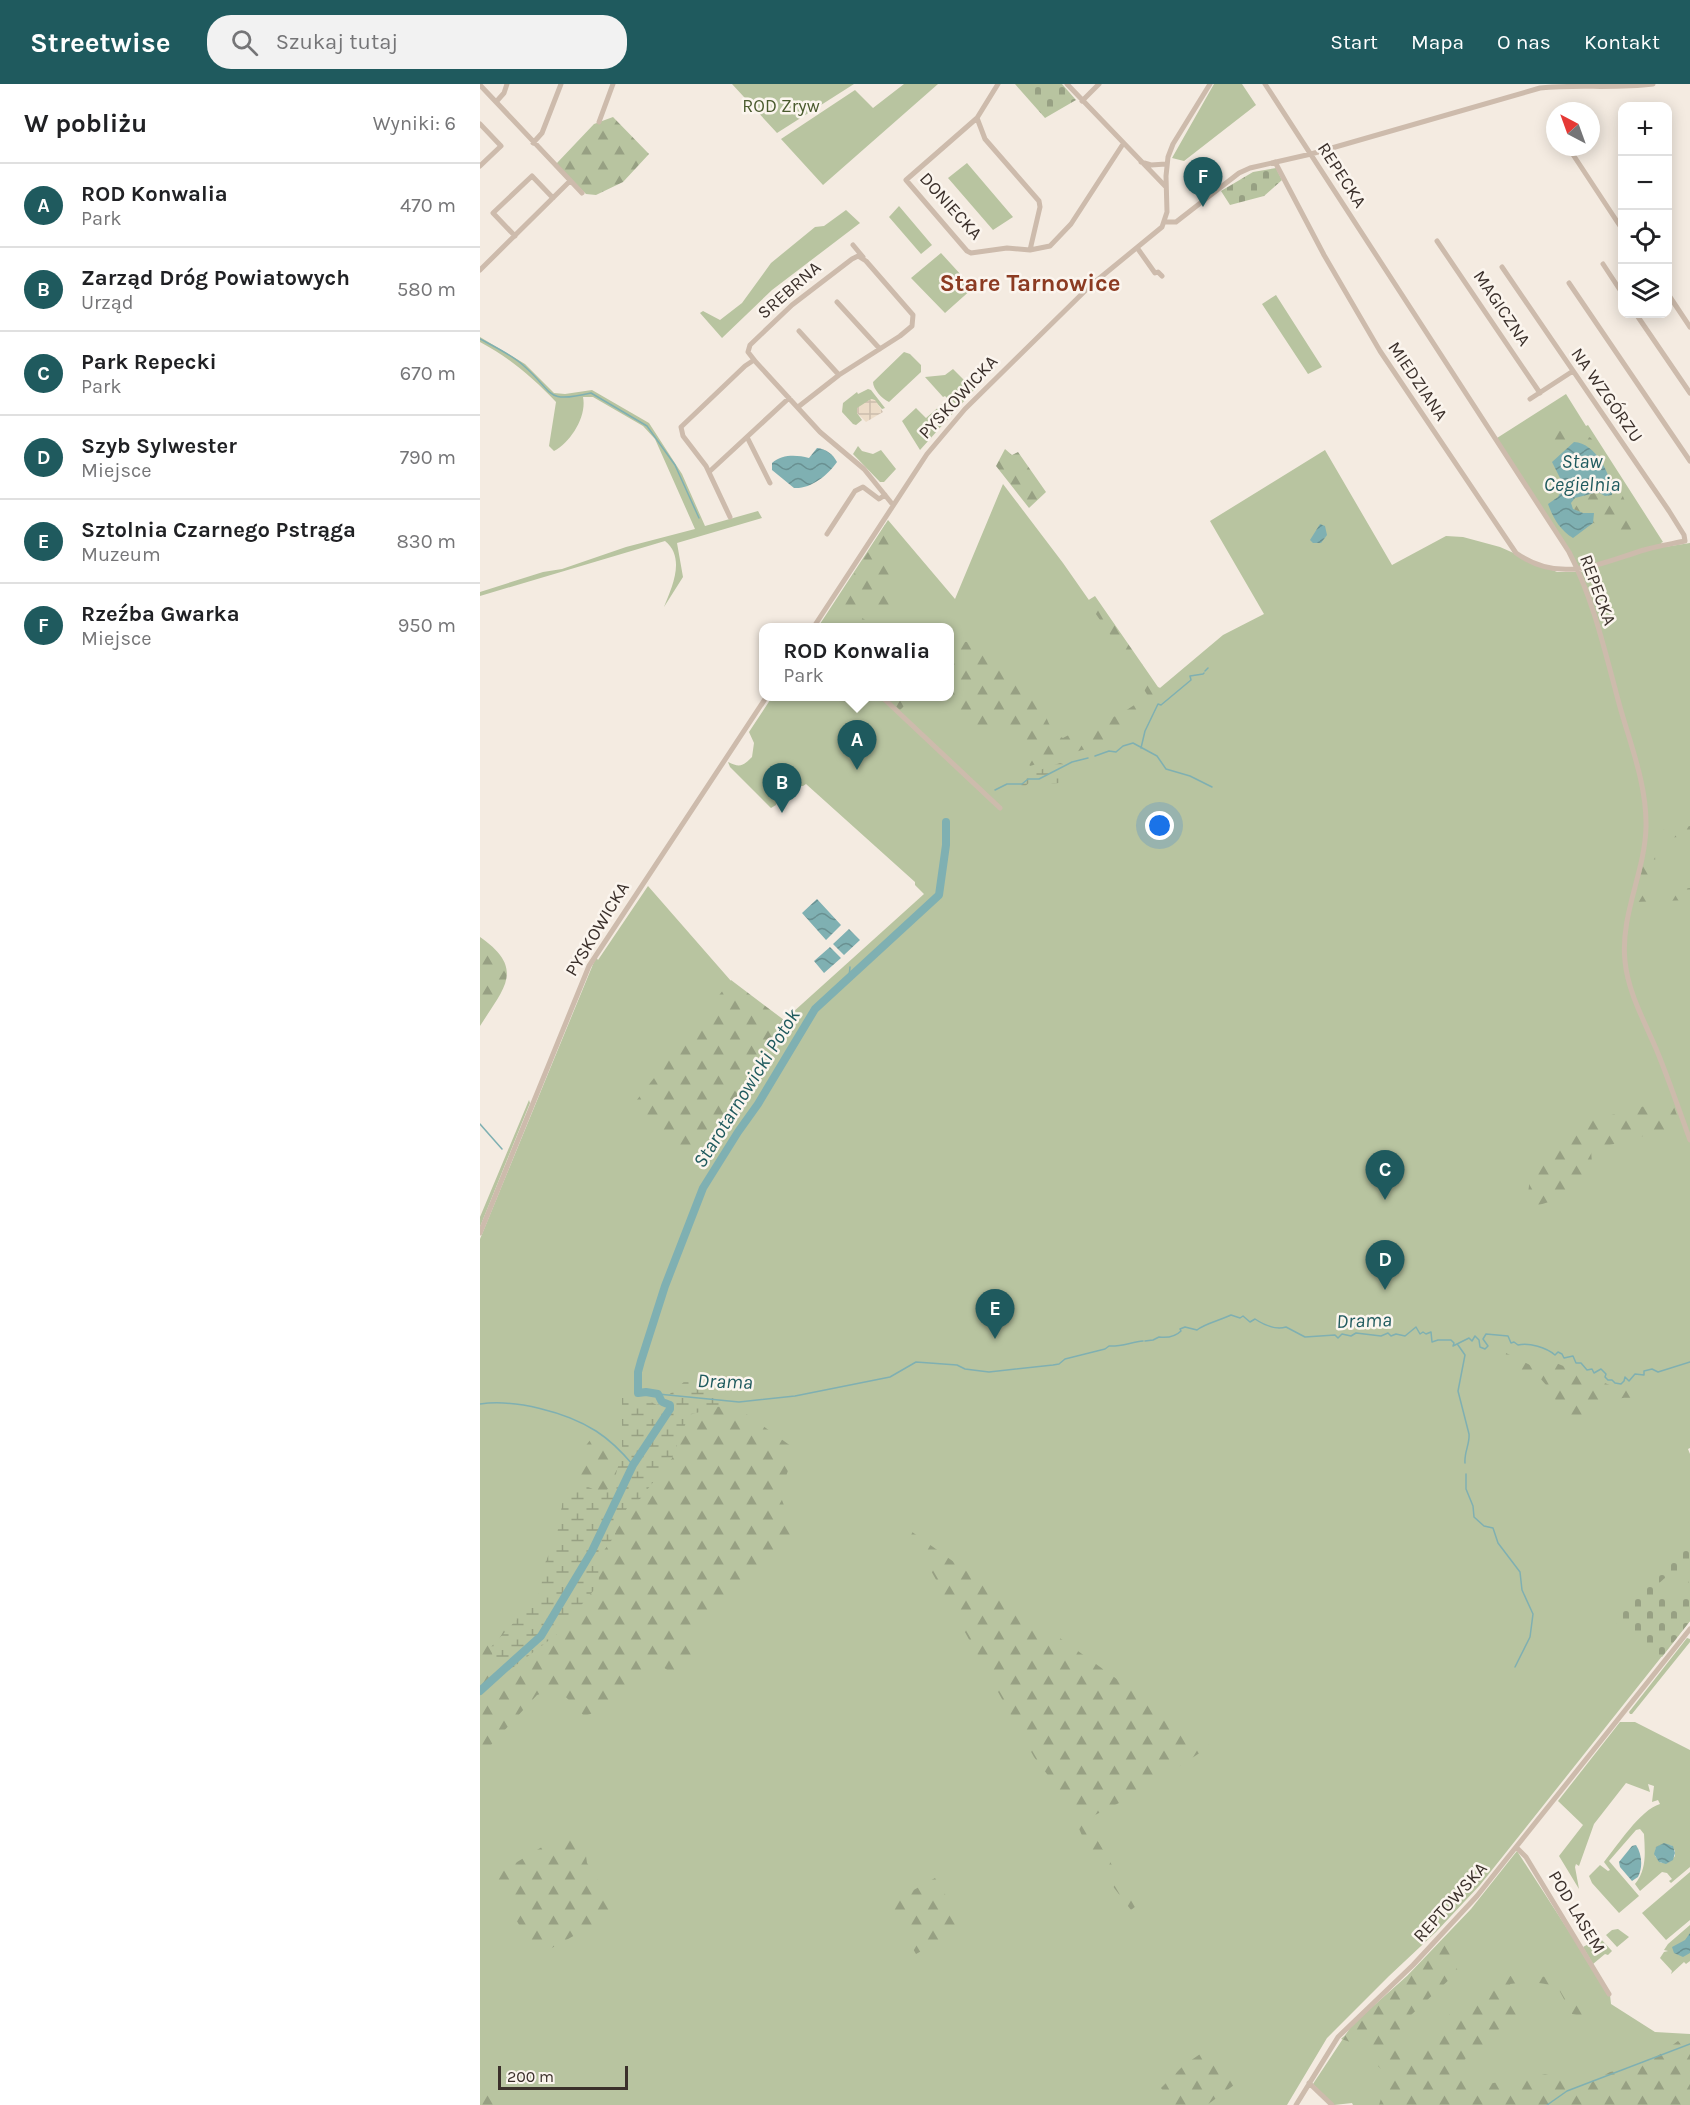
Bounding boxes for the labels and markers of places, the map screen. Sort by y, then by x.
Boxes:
pin: F [1184,158,1222,207]
pin: A [838,720,877,770]
pin: B [762,764,802,813]
pin: C [1366,1150,1404,1200]
pin: D [1366,1240,1404,1290]
pin: E [976,1290,1014,1339]

